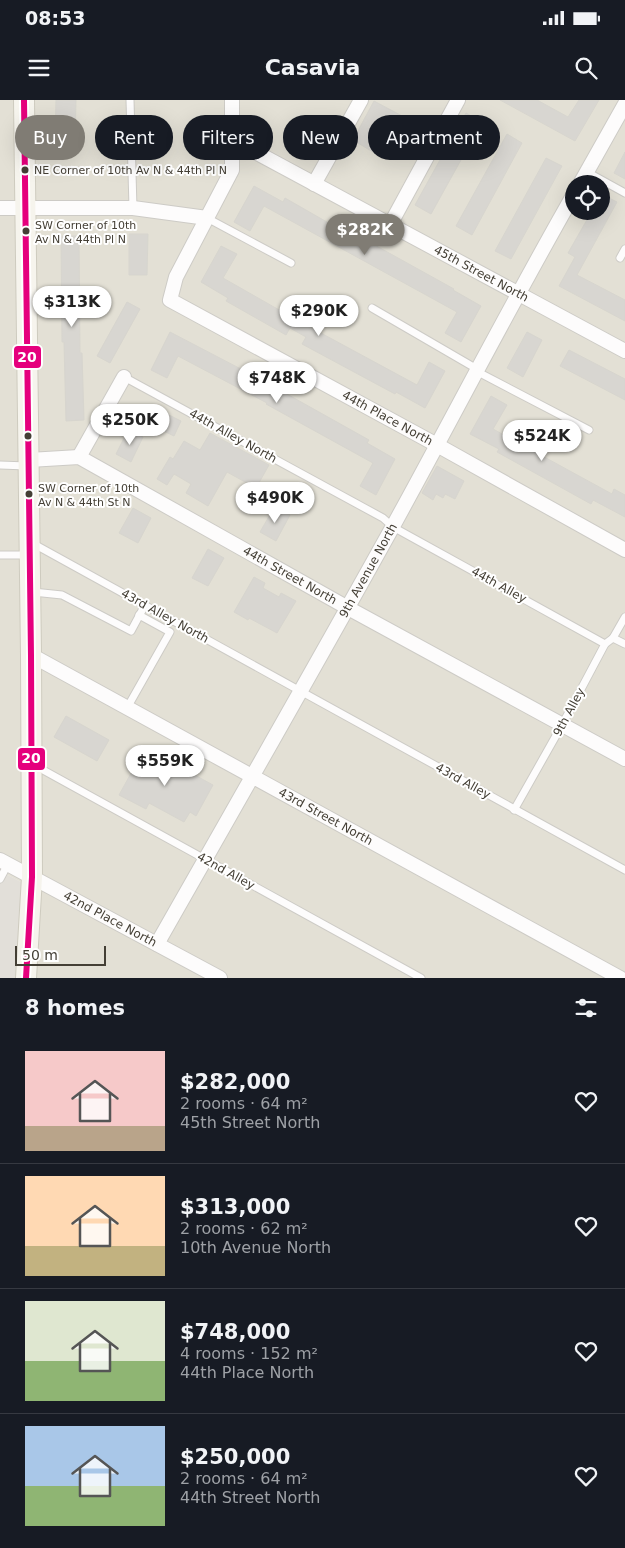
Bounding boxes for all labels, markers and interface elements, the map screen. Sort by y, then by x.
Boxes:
text: 08:53 [25,7,85,29]
icon: menu [25,54,53,82]
icon: search [572,54,600,82]
text: Casavia [265,55,360,80]
chip: Buy [15,115,85,160]
chip: Rent [95,115,173,160]
chip: Filters [183,115,273,160]
chip: New [283,115,358,160]
chip: Apartment [368,115,500,160]
place label: NE Corner of 10th Av N & 44th Pl N [34,164,227,177]
marker: NE Corner of 10th Av N & 44th Pl N [20,165,30,175]
map controls [565,175,610,220]
button: locate [565,175,610,220]
pin: $282K [330,214,400,256]
place label: SW Corner of 10th Av N & 44th Pl N [35,219,136,246]
text: $282K [337,220,393,239]
marker: SW Corner of 10th Av N & 44th Pl N [21,226,31,236]
street label: 45th Street North [432,243,531,305]
pin: $313K [37,286,107,328]
text: $313K [44,292,100,311]
pin: $290K [284,294,354,337]
text: $290K [291,301,347,320]
line badge: 20 [13,345,42,369]
text: 20 [17,349,37,365]
pin: $748K [242,362,312,404]
text: $748K [249,368,305,387]
street label: 44th Place North [340,388,435,448]
pin: $250K [95,404,165,446]
street label: 44th Alley North [187,406,279,466]
text: $250K [102,410,158,429]
pin: $524K [507,420,577,462]
text: $524K [514,426,570,445]
unlabelled marker [23,431,33,441]
place label: SW Corner of 10th Av N & 44th St N [38,482,139,509]
pin: $490K [240,482,310,524]
text: $490K [247,488,303,507]
marker: SW Corner of 10th Av N & 44th St N [24,489,34,499]
street label: 9th Avenue North [336,521,400,620]
street label: 44th Street North [241,544,339,607]
street label: 44th Alley [469,564,529,606]
street label: 43rd Alley North [119,586,211,646]
street label: 9th Alley [550,685,588,739]
pin: $559K [130,744,200,787]
line badge: 20 [17,747,46,771]
text: 20 [21,750,41,766]
text: $559K [137,751,193,770]
street label: 43rd Alley [433,760,493,802]
street label: 43rd Street North [276,785,375,848]
street label: 42nd Alley [195,849,257,893]
street label: 42nd Place North [61,888,159,950]
scale bar [15,943,106,966]
text: 50 m [22,947,58,963]
icon: filters [572,994,600,1022]
text: 8 homes [25,996,125,1020]
text: $282,000 [180,1070,290,1094]
icon: home [65,1071,125,1131]
icon: heart [572,1087,600,1115]
text: 2 rooms · 64 m² [180,1094,308,1113]
text: 45th Street North [180,1113,320,1132]
text: $313,000 [180,1195,290,1219]
icon: home [65,1196,125,1256]
icon: heart [572,1212,600,1240]
text: 2 rooms · 62 m² [180,1219,308,1238]
text: 10th Avenue North [180,1238,331,1257]
text: $748,000 [180,1320,290,1344]
icon: home [65,1321,125,1381]
icon: heart [572,1337,600,1365]
text: 4 rooms · 152 m² [180,1344,318,1363]
text: 44th Place North [180,1363,314,1382]
text: $250,000 [180,1445,290,1469]
icon: home [65,1446,125,1506]
icon: heart [572,1462,600,1490]
text: 2 rooms · 64 m² [180,1469,308,1488]
text: 44th Street North [180,1488,320,1507]

